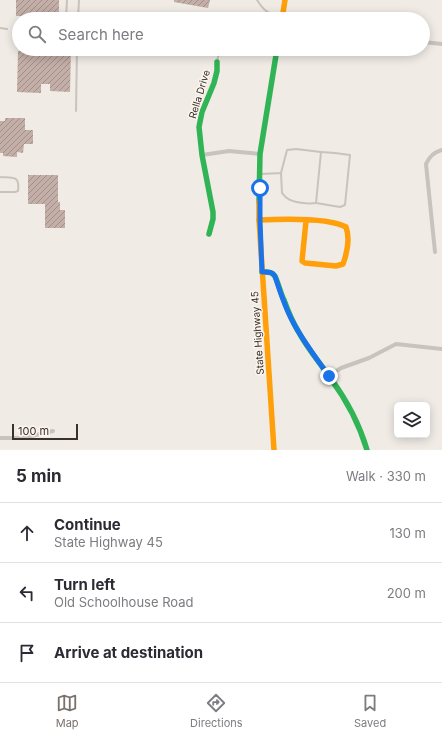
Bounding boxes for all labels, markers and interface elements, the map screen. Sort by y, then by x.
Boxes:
search box [12,12,430,56]
icon: search [26,23,48,45]
text: Search here [58,25,144,44]
street label: Rella Drive [186,68,212,120]
route start [251,179,269,197]
street label: State Highway 45 [248,291,266,375]
route end [320,367,338,385]
map controls [394,402,430,438]
button: layers [394,402,430,438]
scale bar [12,422,78,441]
text: 100 m [18,424,49,438]
text: 5 min [16,466,62,486]
text: Walk · 330 m [346,468,426,484]
text: Continue [54,515,121,534]
icon: ahead [16,522,38,544]
text: 130 m [389,525,426,541]
text: State Highway 45 [54,534,163,550]
text: Turn left [54,575,115,594]
icon: left [16,582,38,604]
text: 200 m [387,585,426,601]
text: Old Schoolhouse Road [54,594,194,610]
icon: arrive [16,642,38,664]
text: Arrive at destination [54,643,203,662]
tab: Map [56,692,79,730]
tab: Directions [190,692,243,730]
tab: Saved [354,692,386,730]

